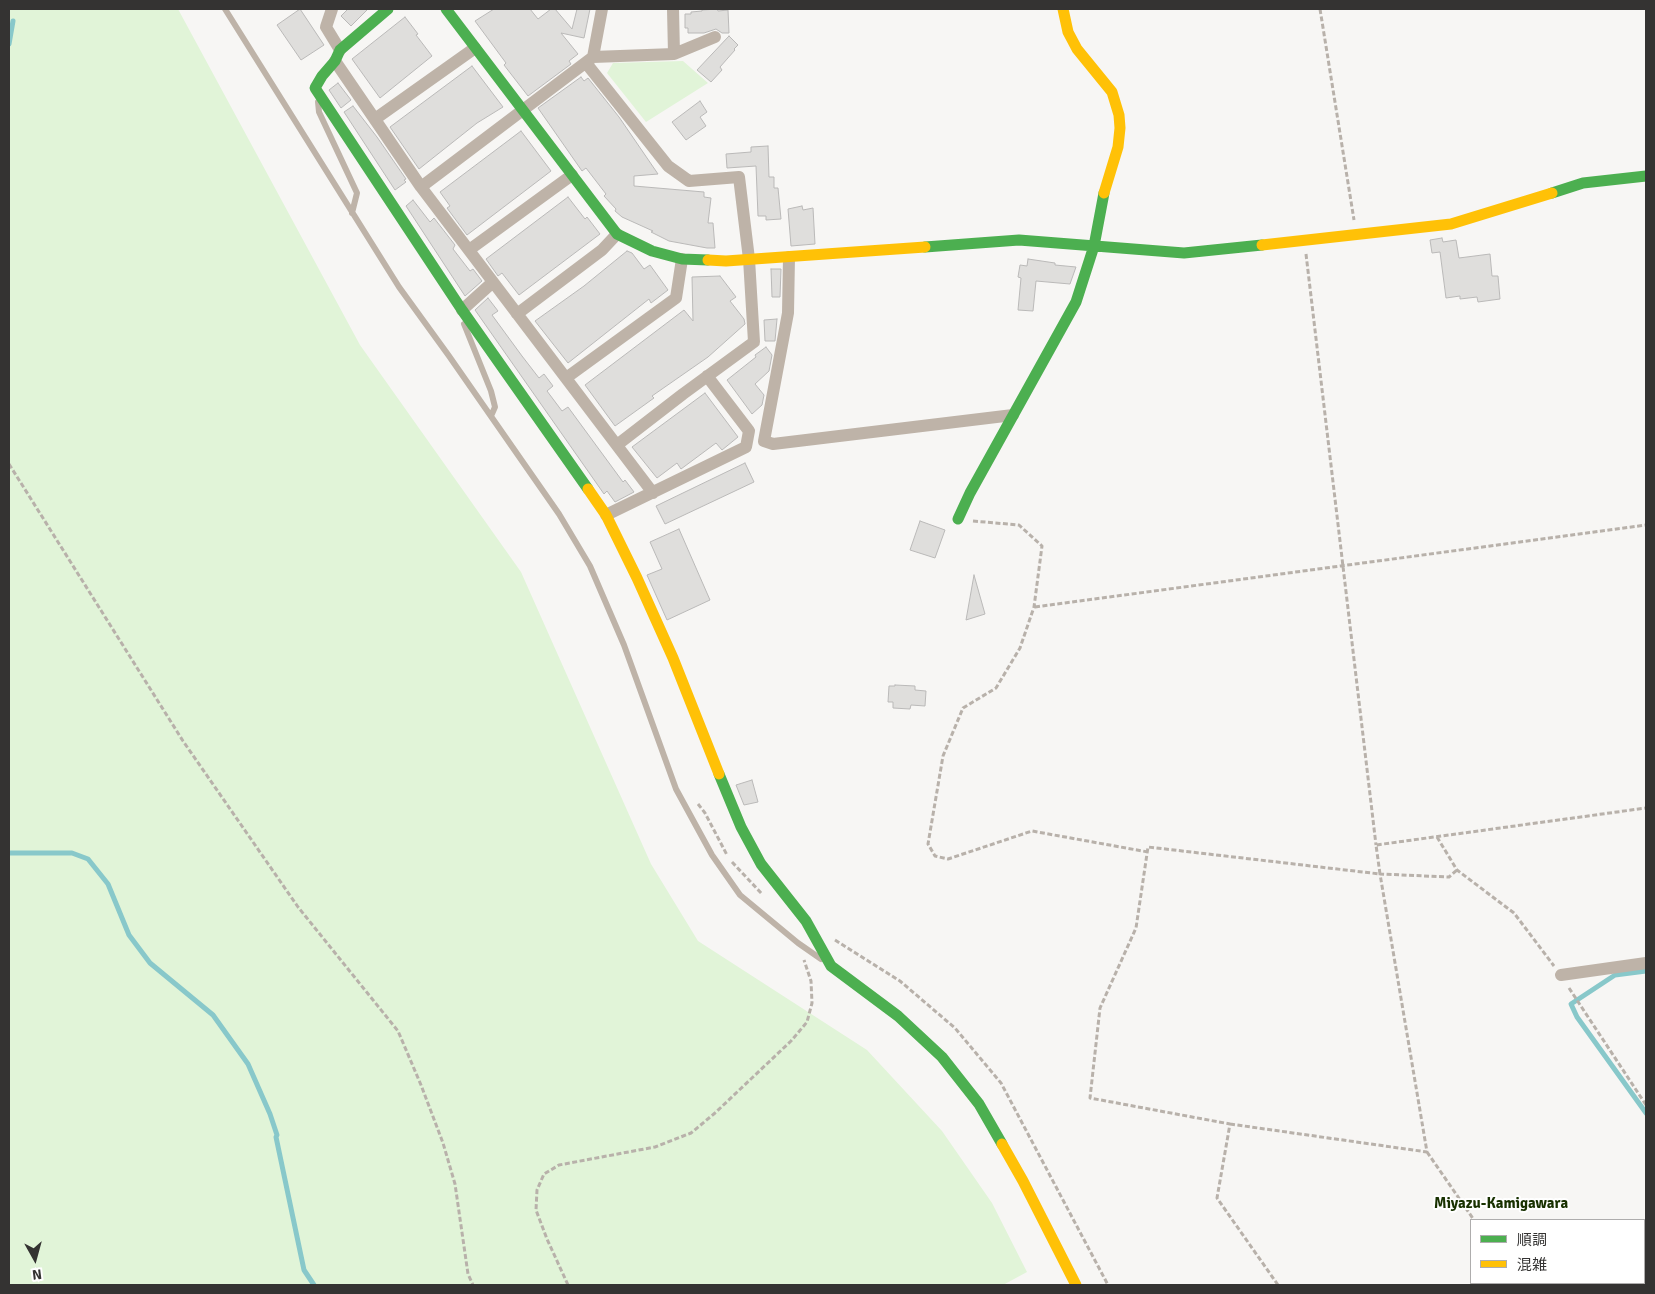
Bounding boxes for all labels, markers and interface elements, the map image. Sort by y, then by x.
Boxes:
district label: Miyazu-Kamigawara [1434,1195,1568,1213]
legend [1470,1219,1645,1284]
text: 順調 [1517,1231,1547,1249]
north arrow [10,1234,60,1284]
text: 混雑 [1517,1256,1547,1274]
text: N [31,1265,43,1283]

